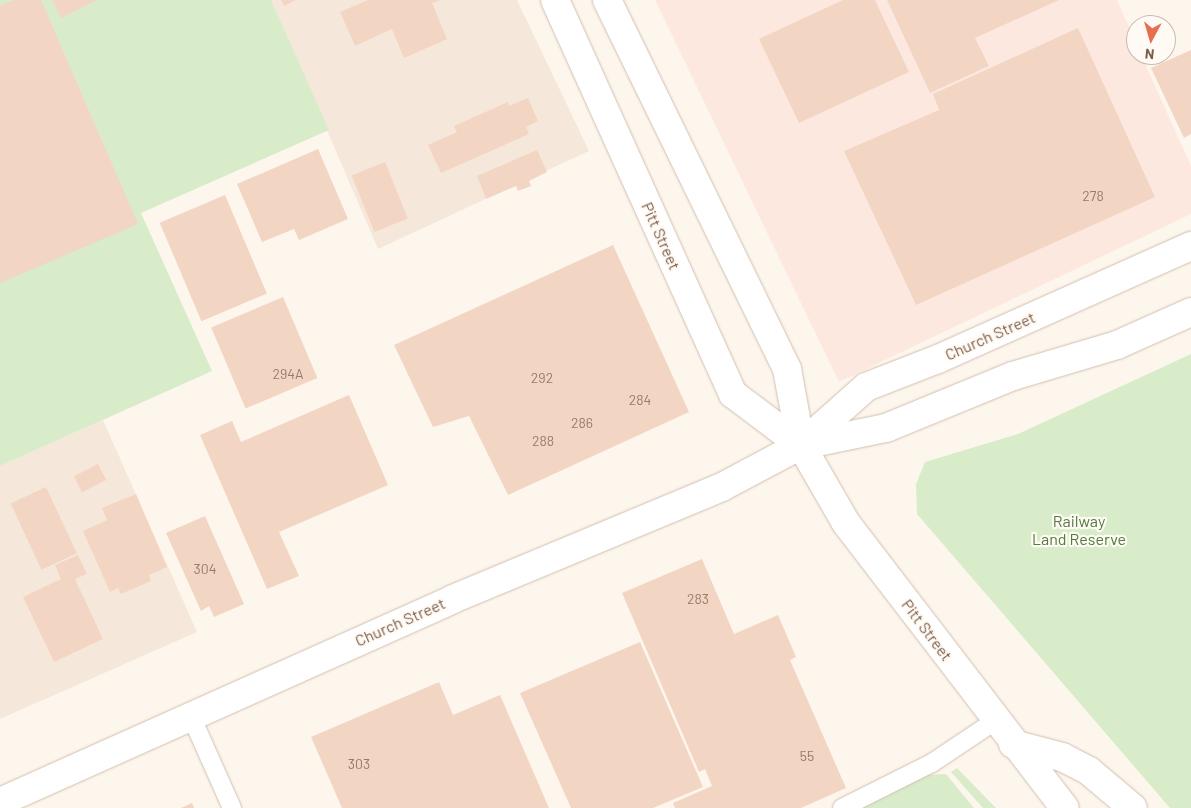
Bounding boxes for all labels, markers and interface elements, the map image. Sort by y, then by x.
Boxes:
north arrow [1126,15,1176,65]
text: N [1144,45,1155,63]
house number: 278 [1082,188,1104,204]
street label: Pitt Street [638,199,684,273]
street label: Church Street [942,308,1038,364]
house number: 294A [272,366,304,382]
house number: 292 [531,370,553,386]
house number: 284 [629,392,651,408]
house number: 286 [571,415,593,431]
house number: 288 [532,433,554,449]
park label: Railway Land Reserve [1032,511,1126,549]
house number: 304 [194,561,216,577]
house number: 283 [687,591,709,607]
street label: Church Street [352,594,448,650]
street label: Pitt Street [898,595,956,665]
house number: 55 [800,748,814,764]
house number: 303 [348,756,370,772]

